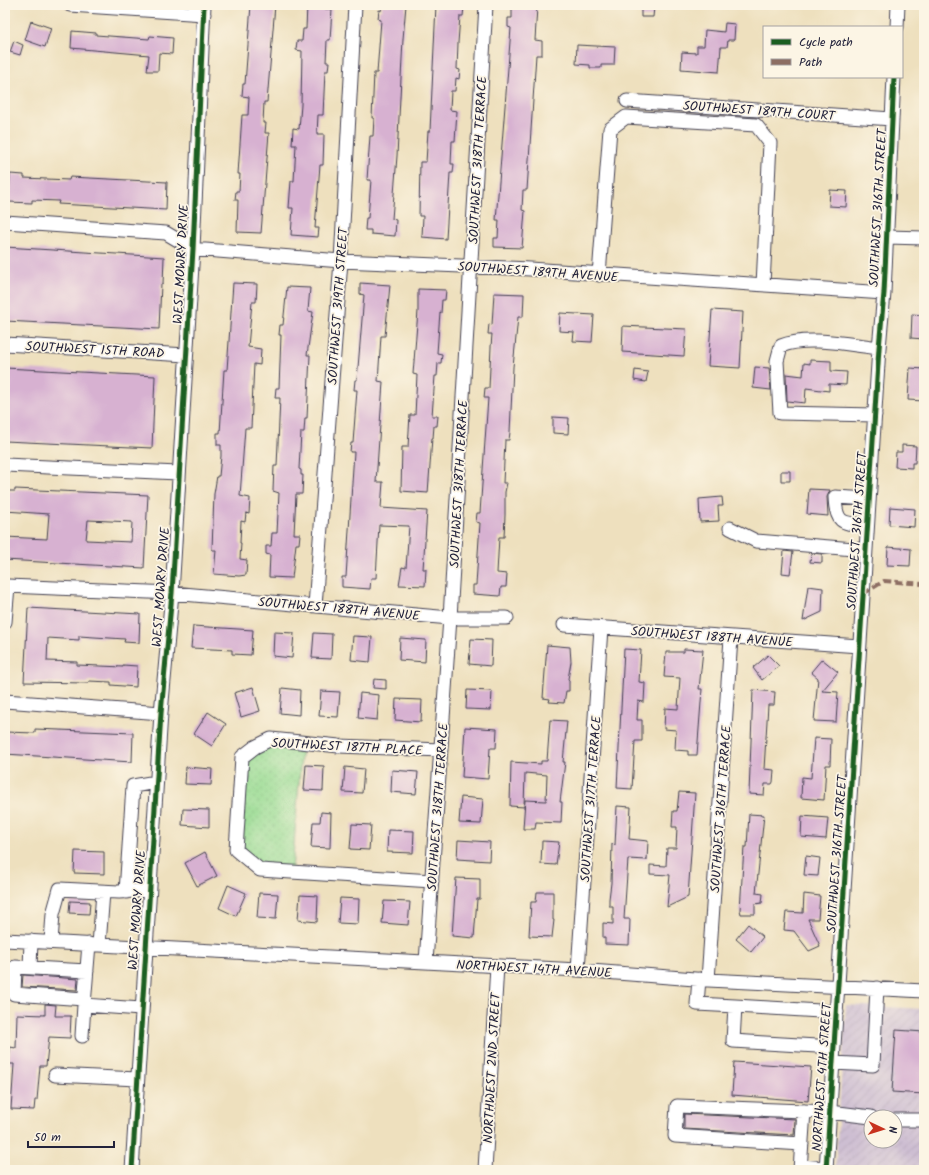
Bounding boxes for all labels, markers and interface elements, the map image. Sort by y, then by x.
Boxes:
legend [763,26,903,78]
text: Cycle path [799,33,853,52]
text: Path [799,53,822,72]
street label: SOUTHWEST 318TH TERRACE [464,75,493,245]
street label: SOUTHWEST 189TH COURT [682,96,837,127]
street label: SOUTHWEST 316TH STREET [864,127,893,288]
street label: WEST MOWRY DRIVE [168,203,195,325]
street label: SOUTHWEST 319TH STREET [323,226,355,385]
street label: SOUTHWEST 189TH AVENUE [457,256,619,289]
street label: SOUTHWEST 15TH ROAD [25,336,165,365]
street label: SOUTHWEST 318TH TERRACE [445,399,474,569]
street label: SOUTHWEST 316TH STREET [841,450,874,611]
street label: WEST MOWRY DRIVE [147,526,176,648]
street label: SOUTHWEST 188TH AVENUE [257,592,421,627]
street label: SOUTHWEST 188TH AVENUE [630,621,794,654]
street label: SOUTHWEST 317TH TERRACE [575,715,608,883]
street label: SOUTHWEST 318TH TERRACE [422,722,455,892]
street label: SOUTHWEST 316TH TERRACE [705,724,738,894]
street label: SOUTHWEST 187TH PLACE [271,733,423,762]
street label: SOUTHWEST 316TH STREET [821,773,854,934]
street label: WEST MOWRY DRIVE [123,849,152,971]
street label: NORTHWEST 14TH AVENUE [456,955,613,984]
street label: NORTHWEST 2ND STREET [478,991,507,1144]
street label: NORTHWEST 4TH STREET [807,1001,838,1152]
north arrow [863,1109,903,1149]
scale bar [28,1123,114,1149]
text: N [883,1126,901,1134]
text: 50 m [34,1128,61,1147]

